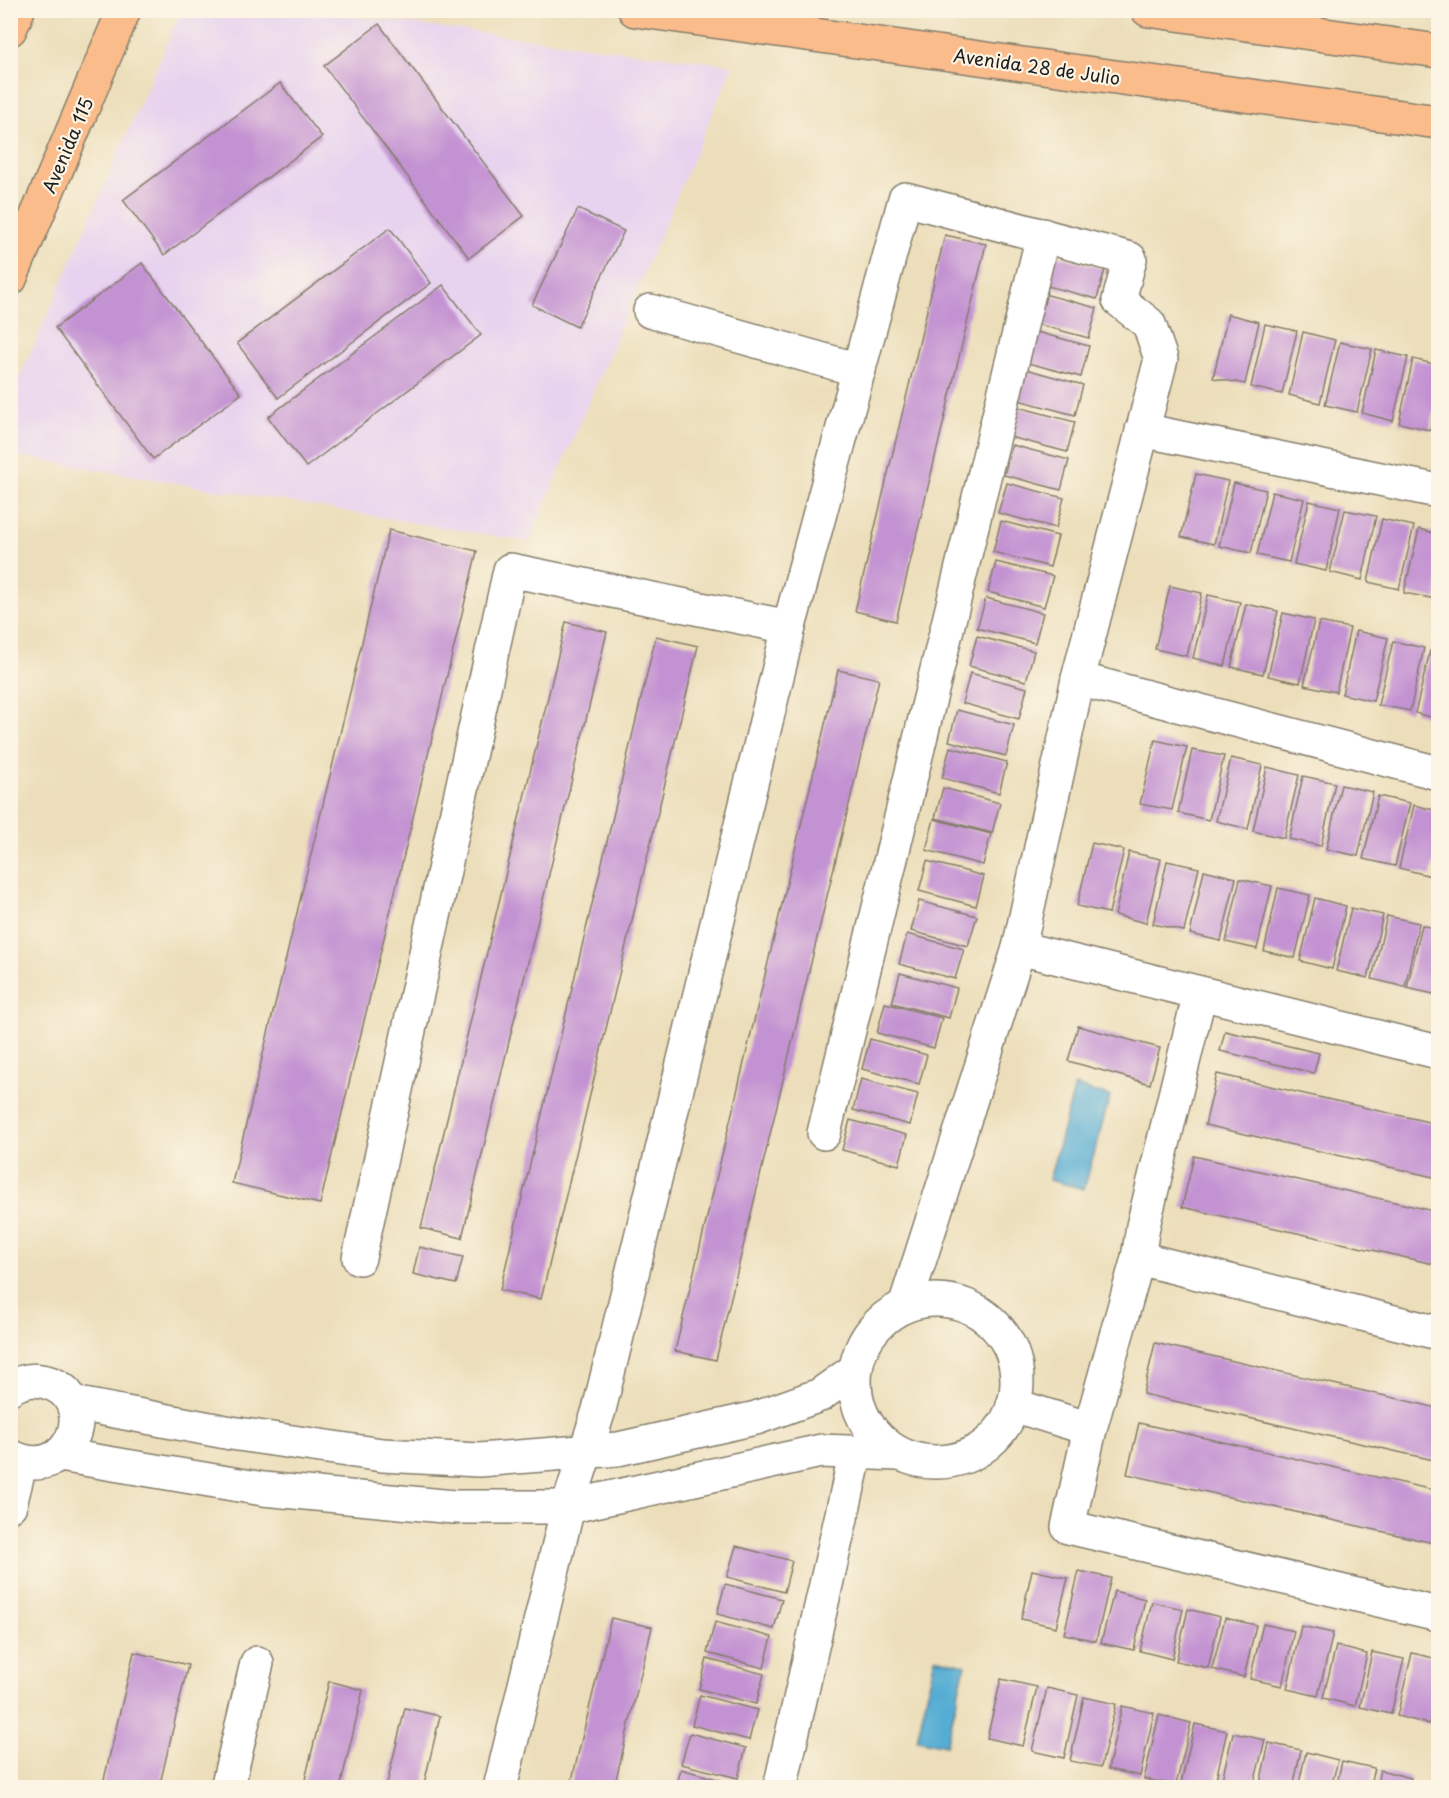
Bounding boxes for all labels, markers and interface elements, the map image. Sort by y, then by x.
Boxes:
street label: Avenida 28 de Julio [952,41,1122,91]
street label: Avenida 115 [35,93,99,197]

